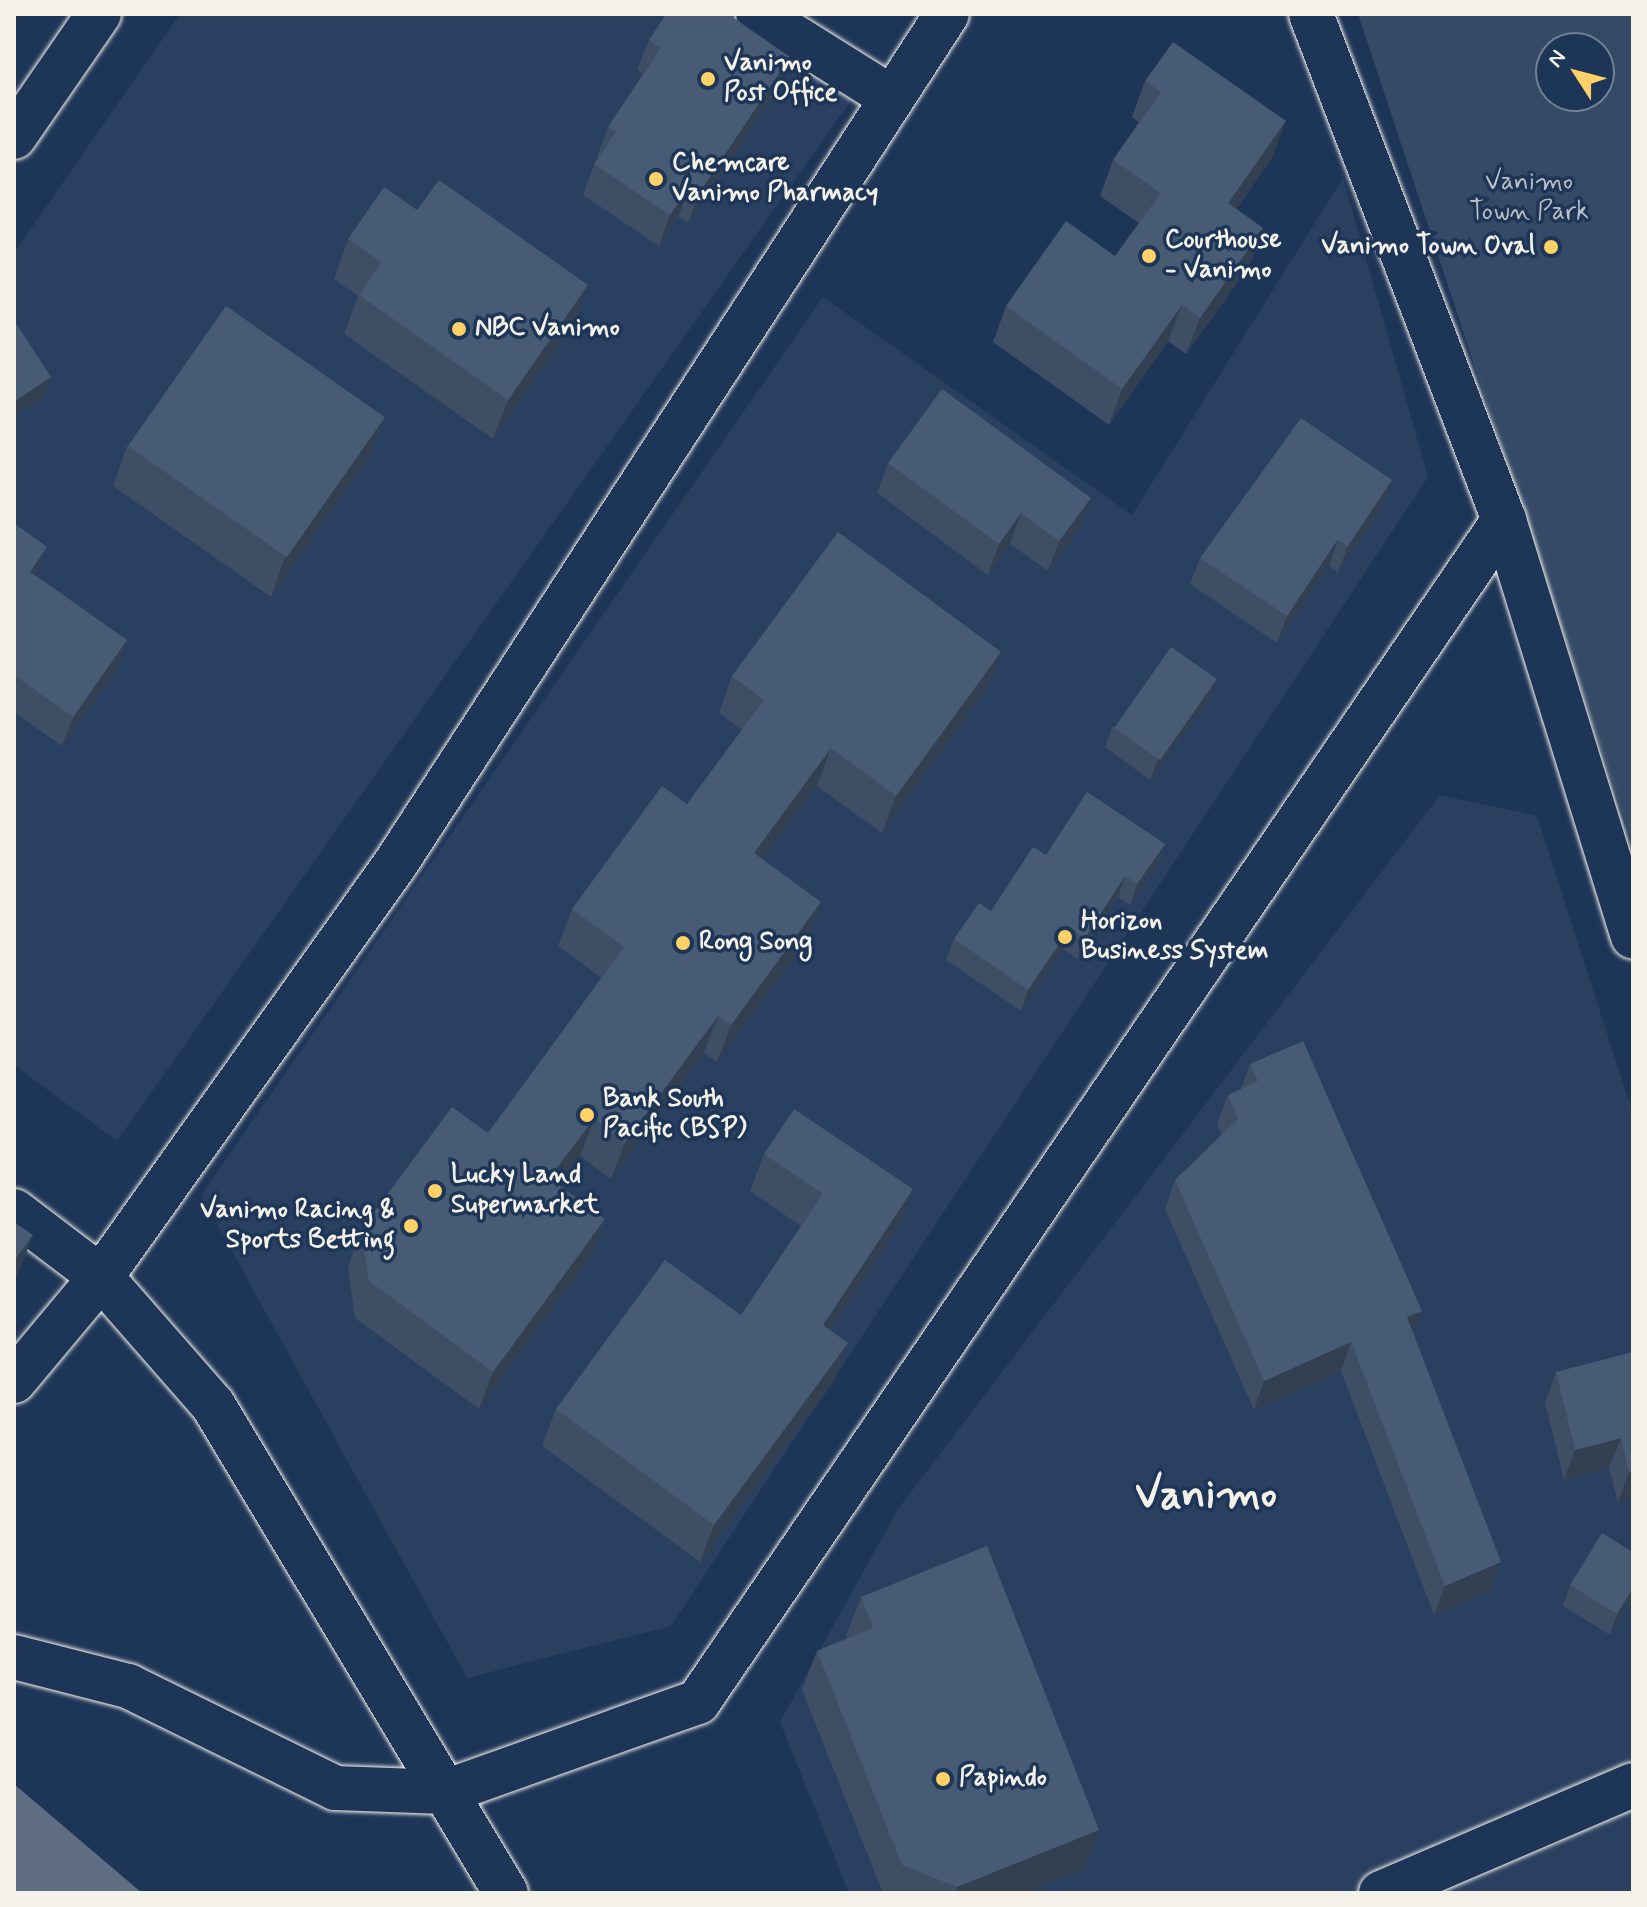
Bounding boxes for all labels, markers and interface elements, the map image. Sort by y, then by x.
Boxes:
north arrow [1535,32,1615,112]
text: N [1542,45,1573,73]
place label: Vanimo Post Office [724,48,837,110]
marker: Vanimo Post Office [699,70,717,88]
place label: Chemcare Vanimo Pharmacy [672,148,878,210]
park label: Vanimo Town Park [1469,167,1589,228]
marker: Chemcare Vanimo Pharmacy [647,170,665,188]
place label: Courthouse - Vanimo [1165,225,1281,286]
place label: Vanimo Town Oval [1324,231,1535,263]
marker: Vanimo Town Oval [1542,238,1560,256]
marker: Courthouse - Vanimo [1140,247,1158,265]
place label: NBC Vanimo [475,313,620,345]
marker: NBC Vanimo [450,320,468,338]
place label: Horizon Business System [1081,906,1269,968]
place label: Rong Song [699,927,812,959]
marker: Horizon Business System [1056,928,1074,946]
marker: Rong Song [674,934,692,952]
place label: Bank South Pacific (BSP) [603,1084,747,1146]
marker: Bank South Pacific (BSP) [578,1106,596,1124]
place label: Lucky Land Supermarket [451,1160,599,1222]
marker: Lucky Land Supermarket [426,1182,444,1200]
place label: Vanimo Racing & Sports Betting [200,1195,395,1256]
marker: Vanimo Racing & Sports Betting [402,1217,420,1235]
district label: Vanimo [1135,1471,1277,1521]
place label: Papindo [959,1763,1047,1795]
marker: Papindo [934,1770,952,1788]

